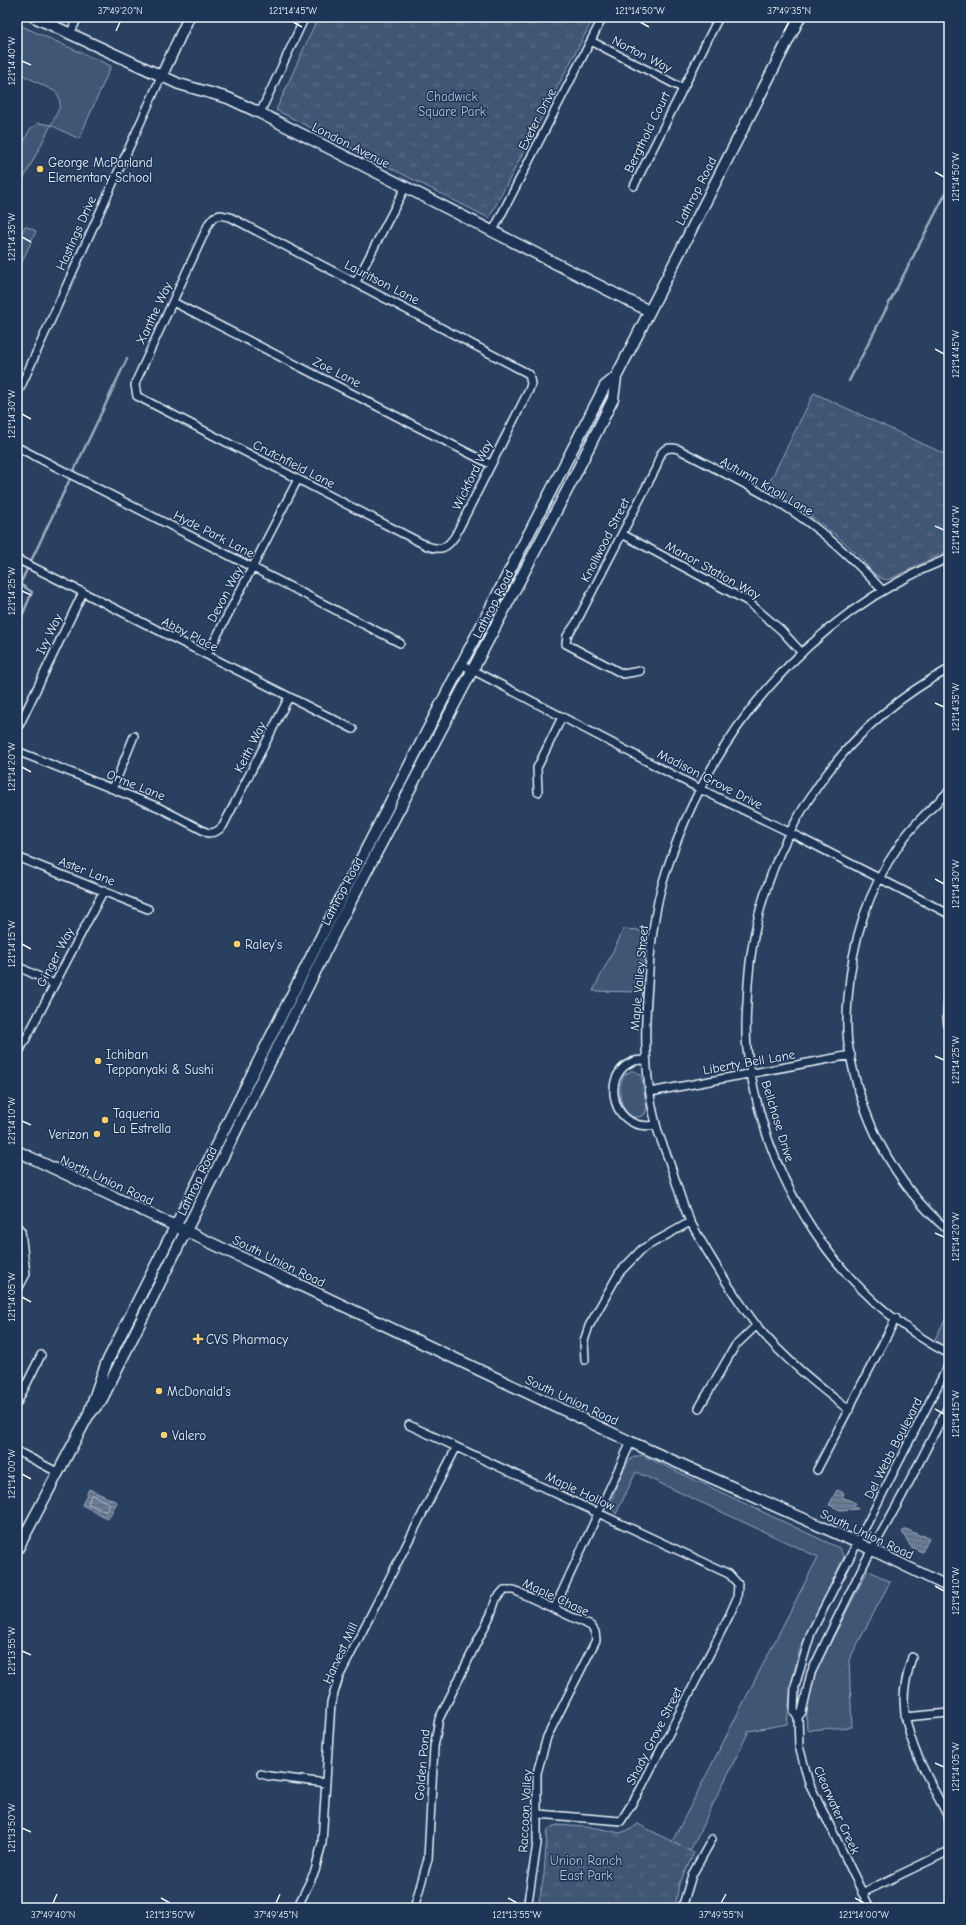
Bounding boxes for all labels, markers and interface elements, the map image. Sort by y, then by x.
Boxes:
text: 37°49'20"N [97,5,143,17]
text: 121°14'45"W [269,5,317,17]
text: 121°14'50"W [615,5,665,17]
text: 37°49'35"N [767,5,811,17]
street label: Norton Way [610,33,675,76]
text: 121°14'40"W [6,36,18,85]
street label: Exeter Drive [515,85,559,153]
street label: Bergthold Court [621,88,674,175]
park label: Chadwick Square Park [418,89,487,119]
street label: London Avenue [310,119,393,171]
text: 121°14'50"W [950,152,962,202]
street label: Lathrop Road [672,154,720,228]
place label: George McParland Elementary School [48,155,153,185]
marker: George McParland Elementary School [35,164,45,174]
street label: Hastings Drive [53,193,99,273]
text: 121°14'35"W [6,213,18,261]
street label: Lauritson Lane [342,257,422,307]
street label: Xanthe Way [133,279,175,347]
text: 121°14'45"W [950,330,962,378]
street label: Zoe Lane [310,354,364,391]
text: 121°14'30"W [6,389,18,438]
street label: Crutchfield Lane [250,437,338,491]
street label: Wickford Way [449,437,495,512]
street label: Autumn Knoll Lane [718,453,817,519]
street label: Knollwood Street [577,494,633,584]
text: 121°14'40"W [950,505,962,554]
street label: Hyde Park Lane [171,507,257,561]
street label: Manor Station Way [663,538,763,602]
street label: Devon Way [204,563,246,625]
text: 121°14'25"W [6,566,18,615]
street label: Lathrop Road [469,567,517,641]
street label: Ivy Way [33,611,65,657]
street label: Abby Place [159,613,221,655]
text: 121°14'35"W [950,683,962,731]
street label: Keith Way [231,719,269,775]
text: 121°14'20"W [6,742,18,792]
street label: Madison Grove Drive [655,746,766,812]
street label: Orme Lane [105,766,168,804]
street label: Aster Lane [57,853,118,889]
street label: Lathrop Road [318,854,366,928]
text: 121°14'30"W [950,859,962,908]
text: 121°14'15"W [6,920,18,968]
street label: Maple Valley Street [627,923,651,1031]
street label: Ginger Way [33,925,77,989]
place label: Raley's [245,937,282,952]
marker: Raley's [232,939,242,949]
text: 121°14'25"W [950,1035,962,1084]
street label: Liberty Bell Lane [702,1046,797,1077]
place label: Ichiban Teppanyaki & Sushi [106,1047,214,1077]
marker: Ichiban Teppanyaki & Sushi [93,1056,103,1066]
street label: Bellchase Drive [758,1078,798,1164]
text: 121°14'10"W [6,1097,18,1145]
place label: Taqueria La Estrella [113,1106,171,1136]
marker: Taqueria La Estrella [100,1115,110,1125]
place label: Verizon [49,1127,89,1142]
marker: Verizon [92,1129,102,1139]
street label: Lathrop Road [174,1144,220,1218]
street label: North Union Road [58,1152,156,1208]
text: 121°14'20"W [950,1212,962,1262]
street label: South Union Road [230,1232,328,1290]
text: 121°14'05"W [6,1272,18,1322]
place label: CVS Pharmacy [206,1332,288,1347]
marker: CVS Pharmacy [193,1334,203,1344]
street label: South Union Road [523,1372,621,1428]
place label: McDonald's [167,1384,231,1399]
marker: McDonald's [154,1386,164,1396]
text: 121°14'15"W [950,1390,962,1438]
street label: Del Webb Boulevard [861,1395,925,1501]
place label: Valero [172,1428,206,1443]
marker: Valero [159,1430,169,1440]
text: 121°14'00"W [6,1449,18,1499]
street label: Maple Hollow [543,1468,617,1514]
street label: South Union Road [818,1506,916,1562]
text: 121°14'10"W [950,1567,962,1615]
street label: Maple Chase [520,1575,592,1619]
street label: Harvest Mill [319,1620,361,1686]
text: 121°13'55"W [6,1626,18,1675]
street label: Shady Grove Street [623,1684,686,1787]
street label: Golden Pond [411,1729,433,1801]
text: 121°14'05"W [950,1742,962,1792]
street label: Clearwater Creek [811,1764,863,1857]
street label: Raccoon Valley [515,1769,535,1853]
text: 121°13'50"W [6,1803,18,1853]
park label: Union Ranch East Park [550,1853,622,1883]
text: 37°49'40"N [31,1909,75,1921]
text: 121°13'50"W [145,1909,195,1921]
text: 37°49'45"N [254,1909,298,1921]
text: 121°13'55"W [493,1909,542,1921]
text: 37°49'55"N [699,1909,743,1921]
text: 121°14'00"W [839,1909,889,1921]

